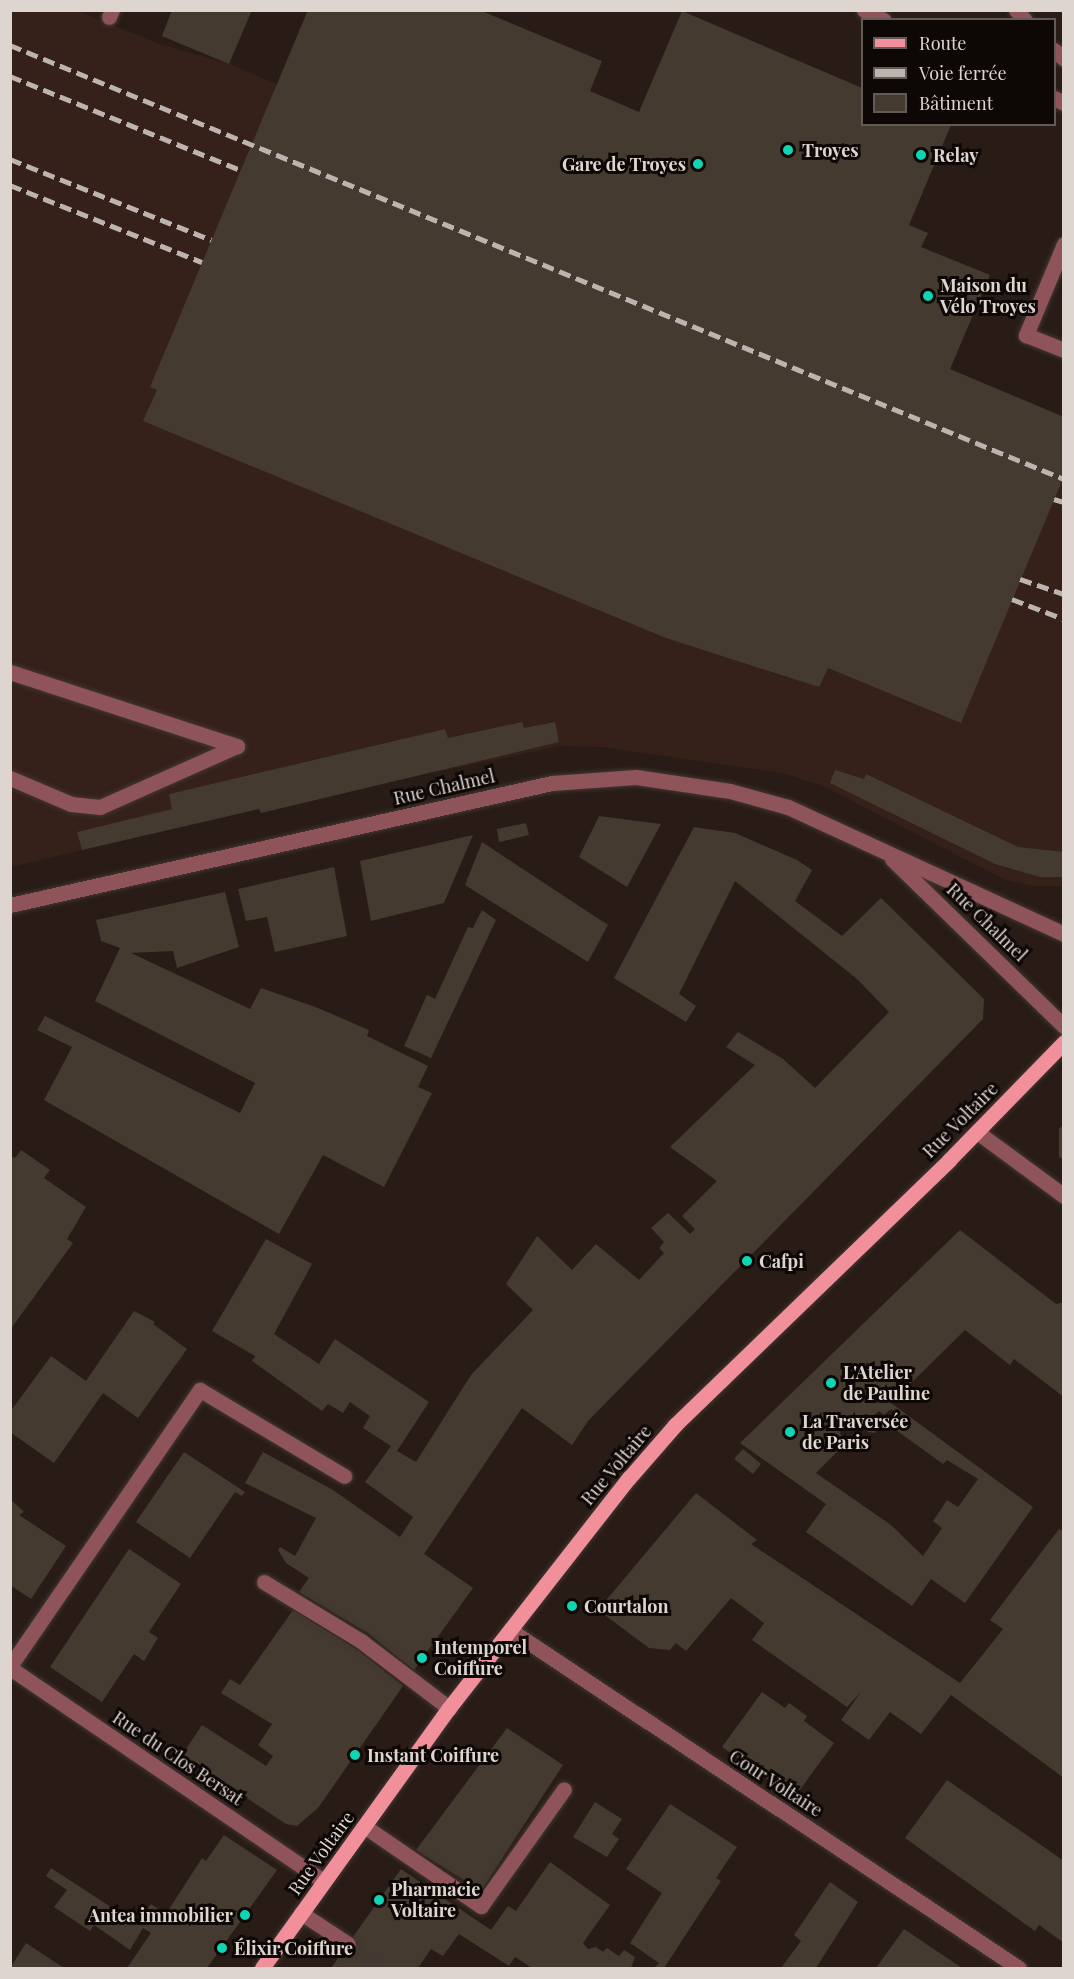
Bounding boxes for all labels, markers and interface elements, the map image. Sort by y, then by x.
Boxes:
legend [861,18,1056,126]
text: Route [919,31,966,55]
text: Voie ferrée [919,61,1007,85]
text: Bâtiment [919,91,993,115]
place label: Troyes [802,139,859,161]
marker: Troyes [779,141,797,159]
place label: Relay [933,144,979,166]
marker: Relay [914,148,928,162]
place label: Gare de Troyes [561,153,686,175]
marker: Gare de Troyes [691,157,705,171]
place label: Maison du Vélo Troyes [940,275,1036,318]
marker: Maison du Vélo Troyes [921,289,935,303]
street label: Rue Chalmel [391,765,497,809]
street label: Rue Chalmel [942,878,1032,966]
street label: Rue Voltaire [918,1078,1002,1162]
place label: Cafpi [759,1250,804,1272]
marker: Cafpi [740,1254,754,1268]
place label: L'Atelier de Pauline [843,1362,930,1404]
marker: L'Atelier de Pauline [824,1376,838,1390]
place label: La Traversée de Paris [802,1411,909,1454]
street label: Rue Voltaire [576,1420,656,1510]
marker: La Traversée de Paris [783,1425,797,1439]
place label: Courtalon [584,1595,668,1617]
marker: Courtalon [565,1599,579,1613]
place label: Intemporel Coiffure [434,1637,527,1680]
marker: Intemporel Coiffure [415,1651,429,1665]
street label: Rue du Clos Bersat [109,1706,247,1810]
place label: Instant Coiffure [367,1744,499,1766]
street label: Cour Voltaire [725,1745,827,1821]
marker: Instant Coiffure [348,1748,362,1762]
street label: Rue Voltaire [283,1807,359,1899]
place label: Pharmacie Voltaire [391,1879,480,1922]
marker: Pharmacie Voltaire [372,1893,386,1907]
place label: Antea immobilier [88,1904,233,1926]
marker: Antea immobilier [238,1908,252,1922]
place label: Élixir Coiffure [234,1937,354,1959]
marker: Élixir Coiffure [215,1941,229,1955]

